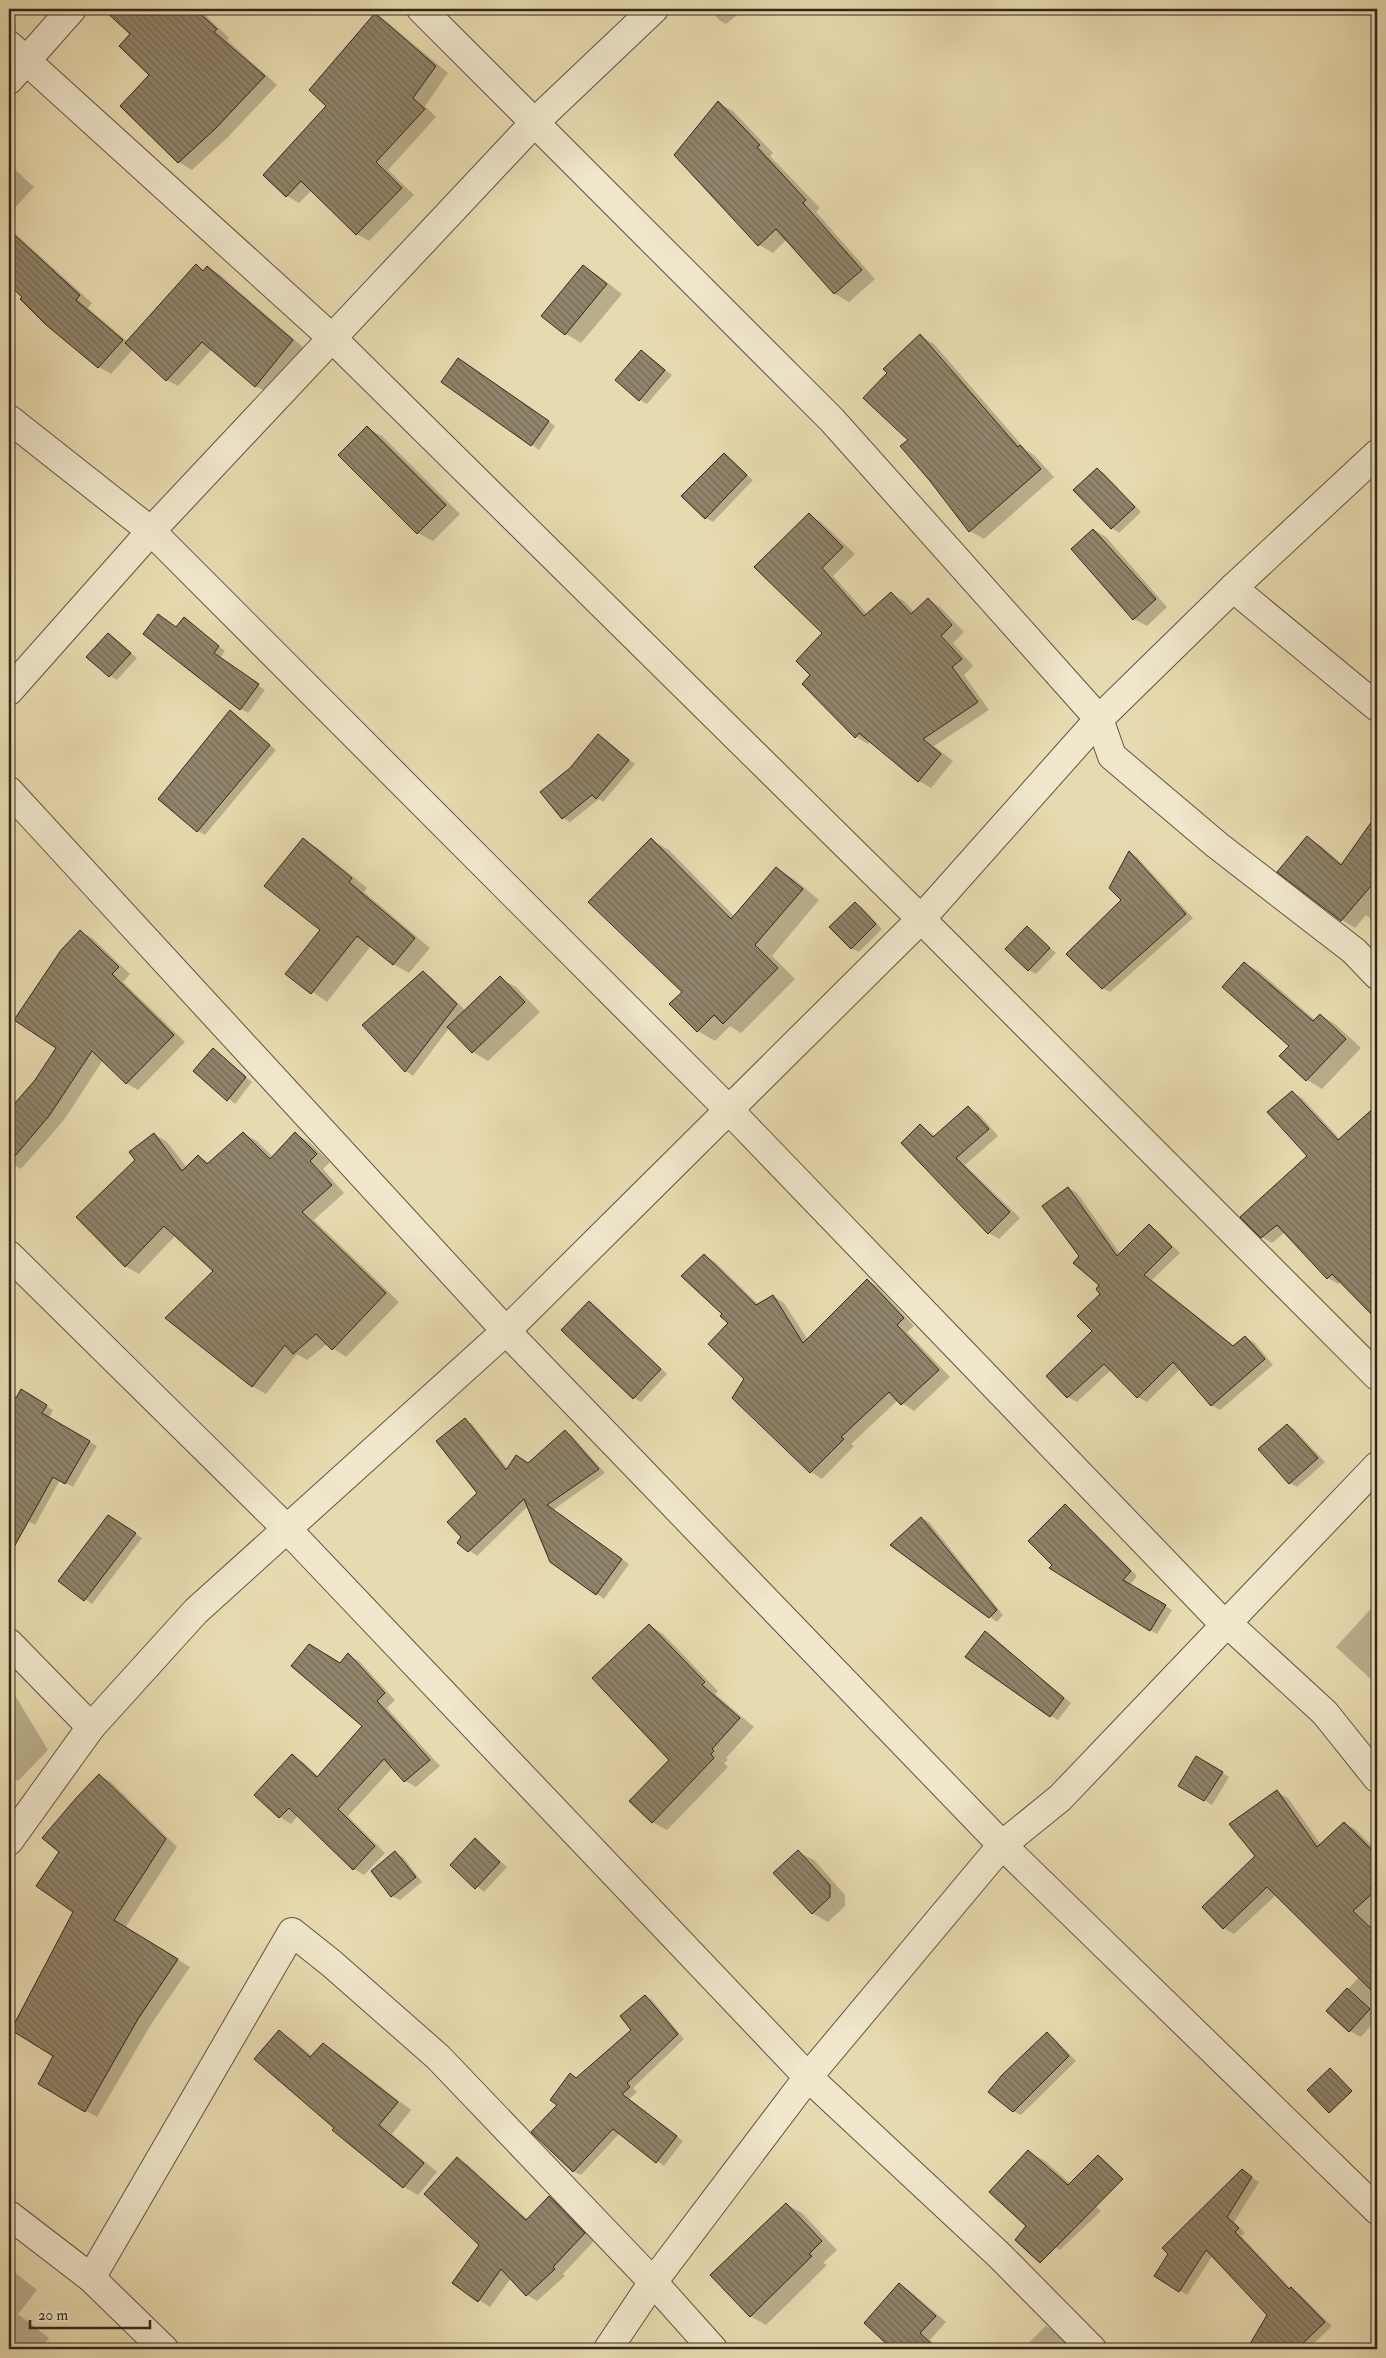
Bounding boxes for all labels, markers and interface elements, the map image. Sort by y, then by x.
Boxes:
scale bar [30,2298,150,2330]
text: 20 m [38,2306,68,2325]

